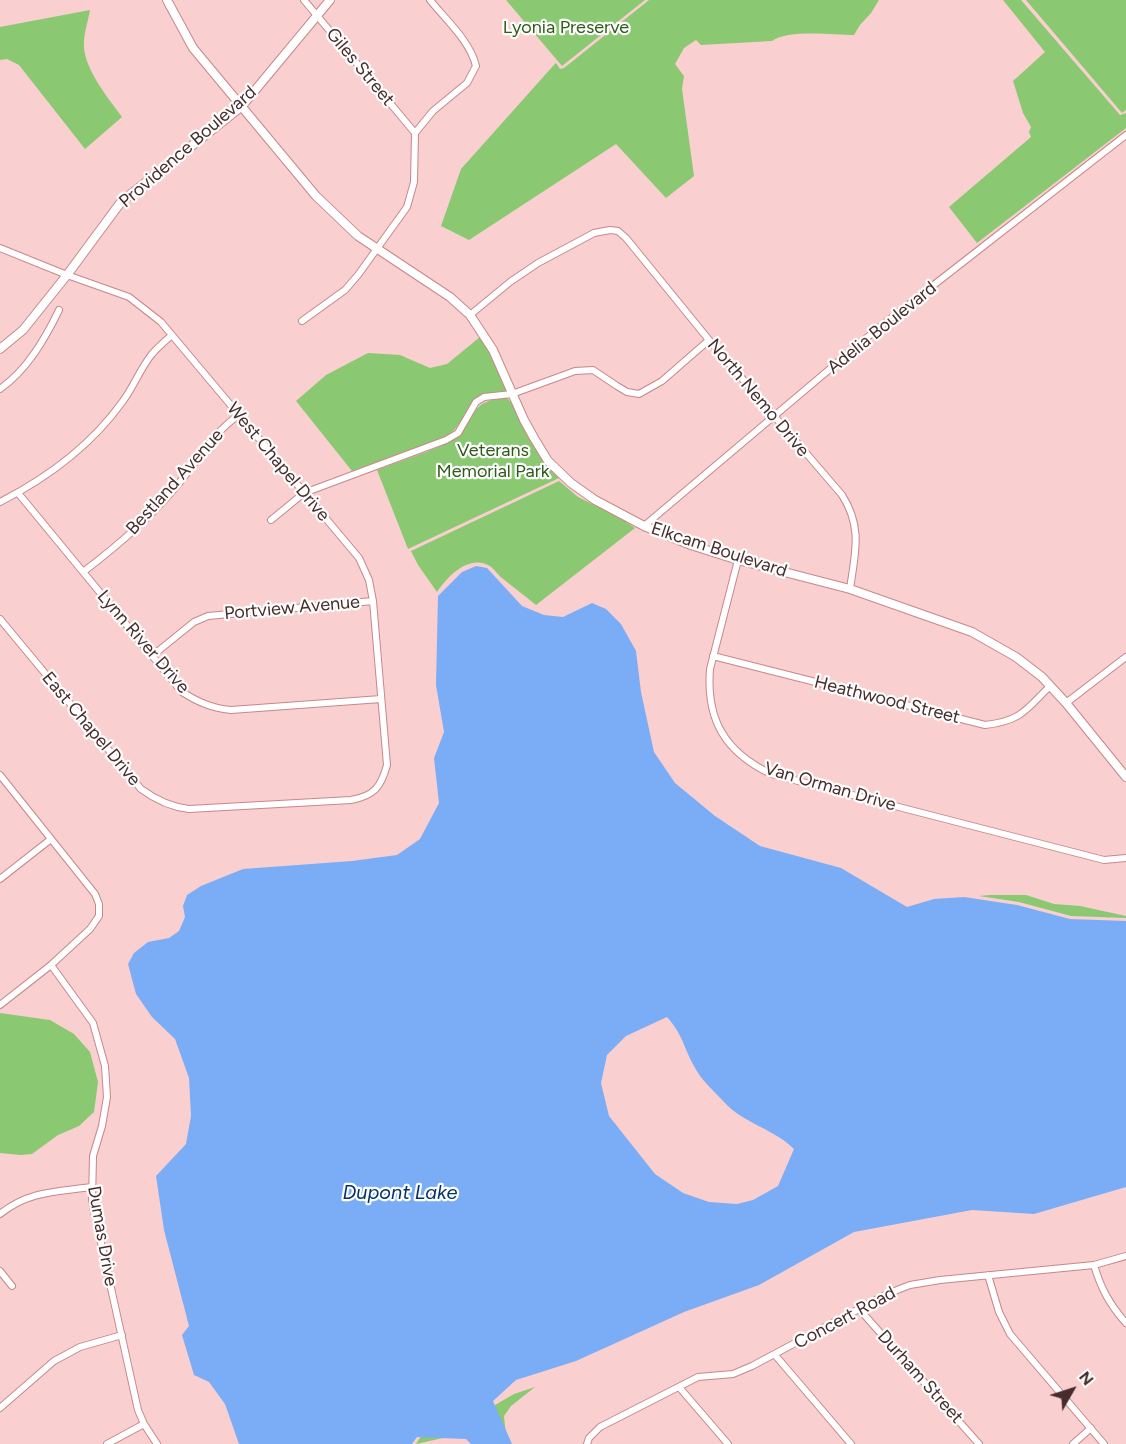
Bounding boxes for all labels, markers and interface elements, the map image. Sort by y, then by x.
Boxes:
park label: Lyonia Preserve [503,17,629,39]
street label: Giles Street [321,24,399,110]
street label: Providence Boulevard [115,82,261,212]
street label: Adelia Boulevard [823,277,941,379]
street label: North Nemo Drive [702,335,814,461]
street label: West Chapel Drive [222,398,334,526]
street label: Bestland Avenue [122,425,228,539]
park label: Veterans Memorial Park [437,440,549,482]
street label: Elkcam Boulevard [648,518,790,582]
street label: Lynn River Drive [92,586,194,698]
street label: Portview Avenue [223,591,361,625]
street label: East Chapel Drive [37,668,145,790]
street label: Heathwood Street [812,671,962,729]
street label: Van Orman Drive [762,758,898,816]
water label: Dupont Lake [343,1181,457,1205]
street label: Dumas Drive [83,1184,121,1288]
street label: Concert Road [791,1282,899,1354]
street label: Durham Street [873,1326,967,1428]
north arrow [1042,1360,1102,1420]
text: N [1075,1368,1098,1389]

